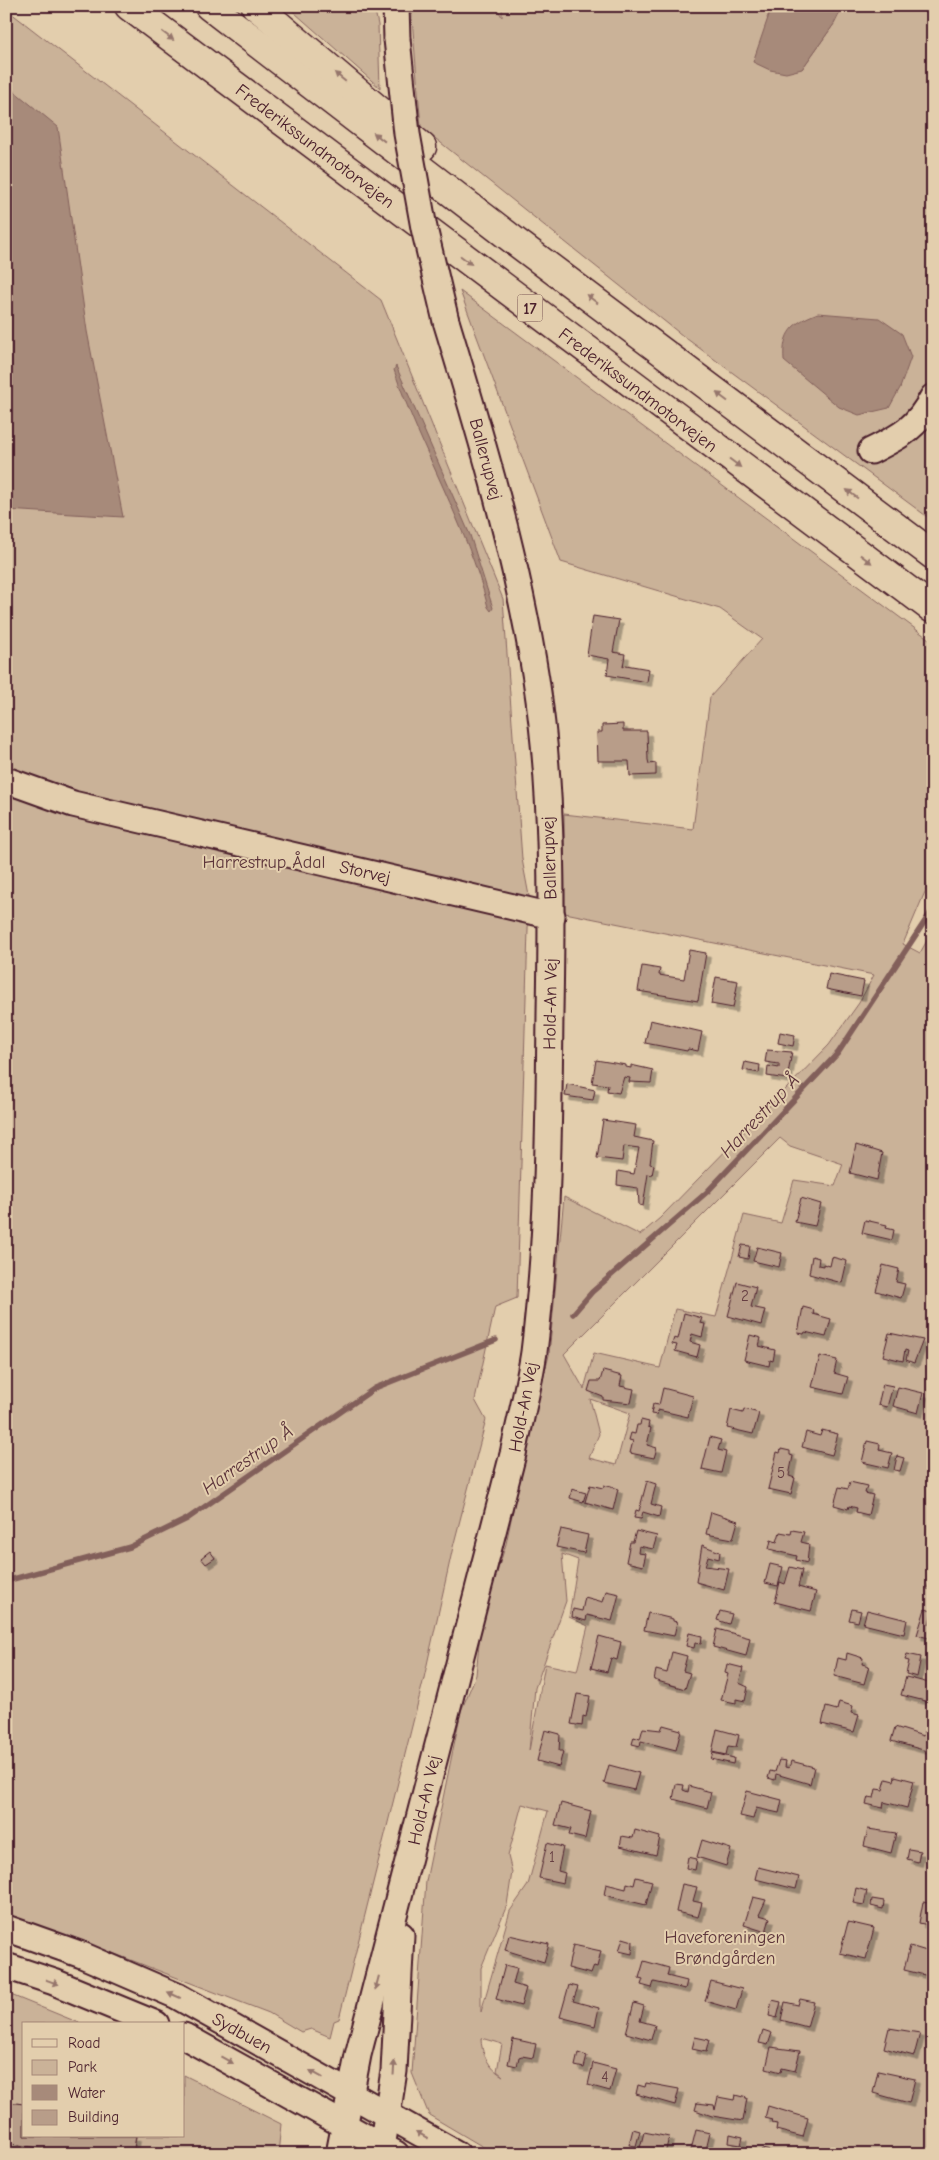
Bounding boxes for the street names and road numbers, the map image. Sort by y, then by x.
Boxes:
street label: Frederikssundmotorvejen [231,80,398,213]
road number: 17 [518,294,542,322]
street label: Frederikssundmotorvejen [554,324,721,457]
street label: Ballerupvej [465,416,506,502]
street label: Ballerupvej [538,816,561,900]
street label: Storvej [337,856,392,889]
street label: Hold-An Vej [539,958,562,1050]
street label: Hold-An Vej [504,1360,543,1454]
street label: Hold-An Vej [404,1753,445,1847]
street label: Sydbuen [208,2008,275,2058]

